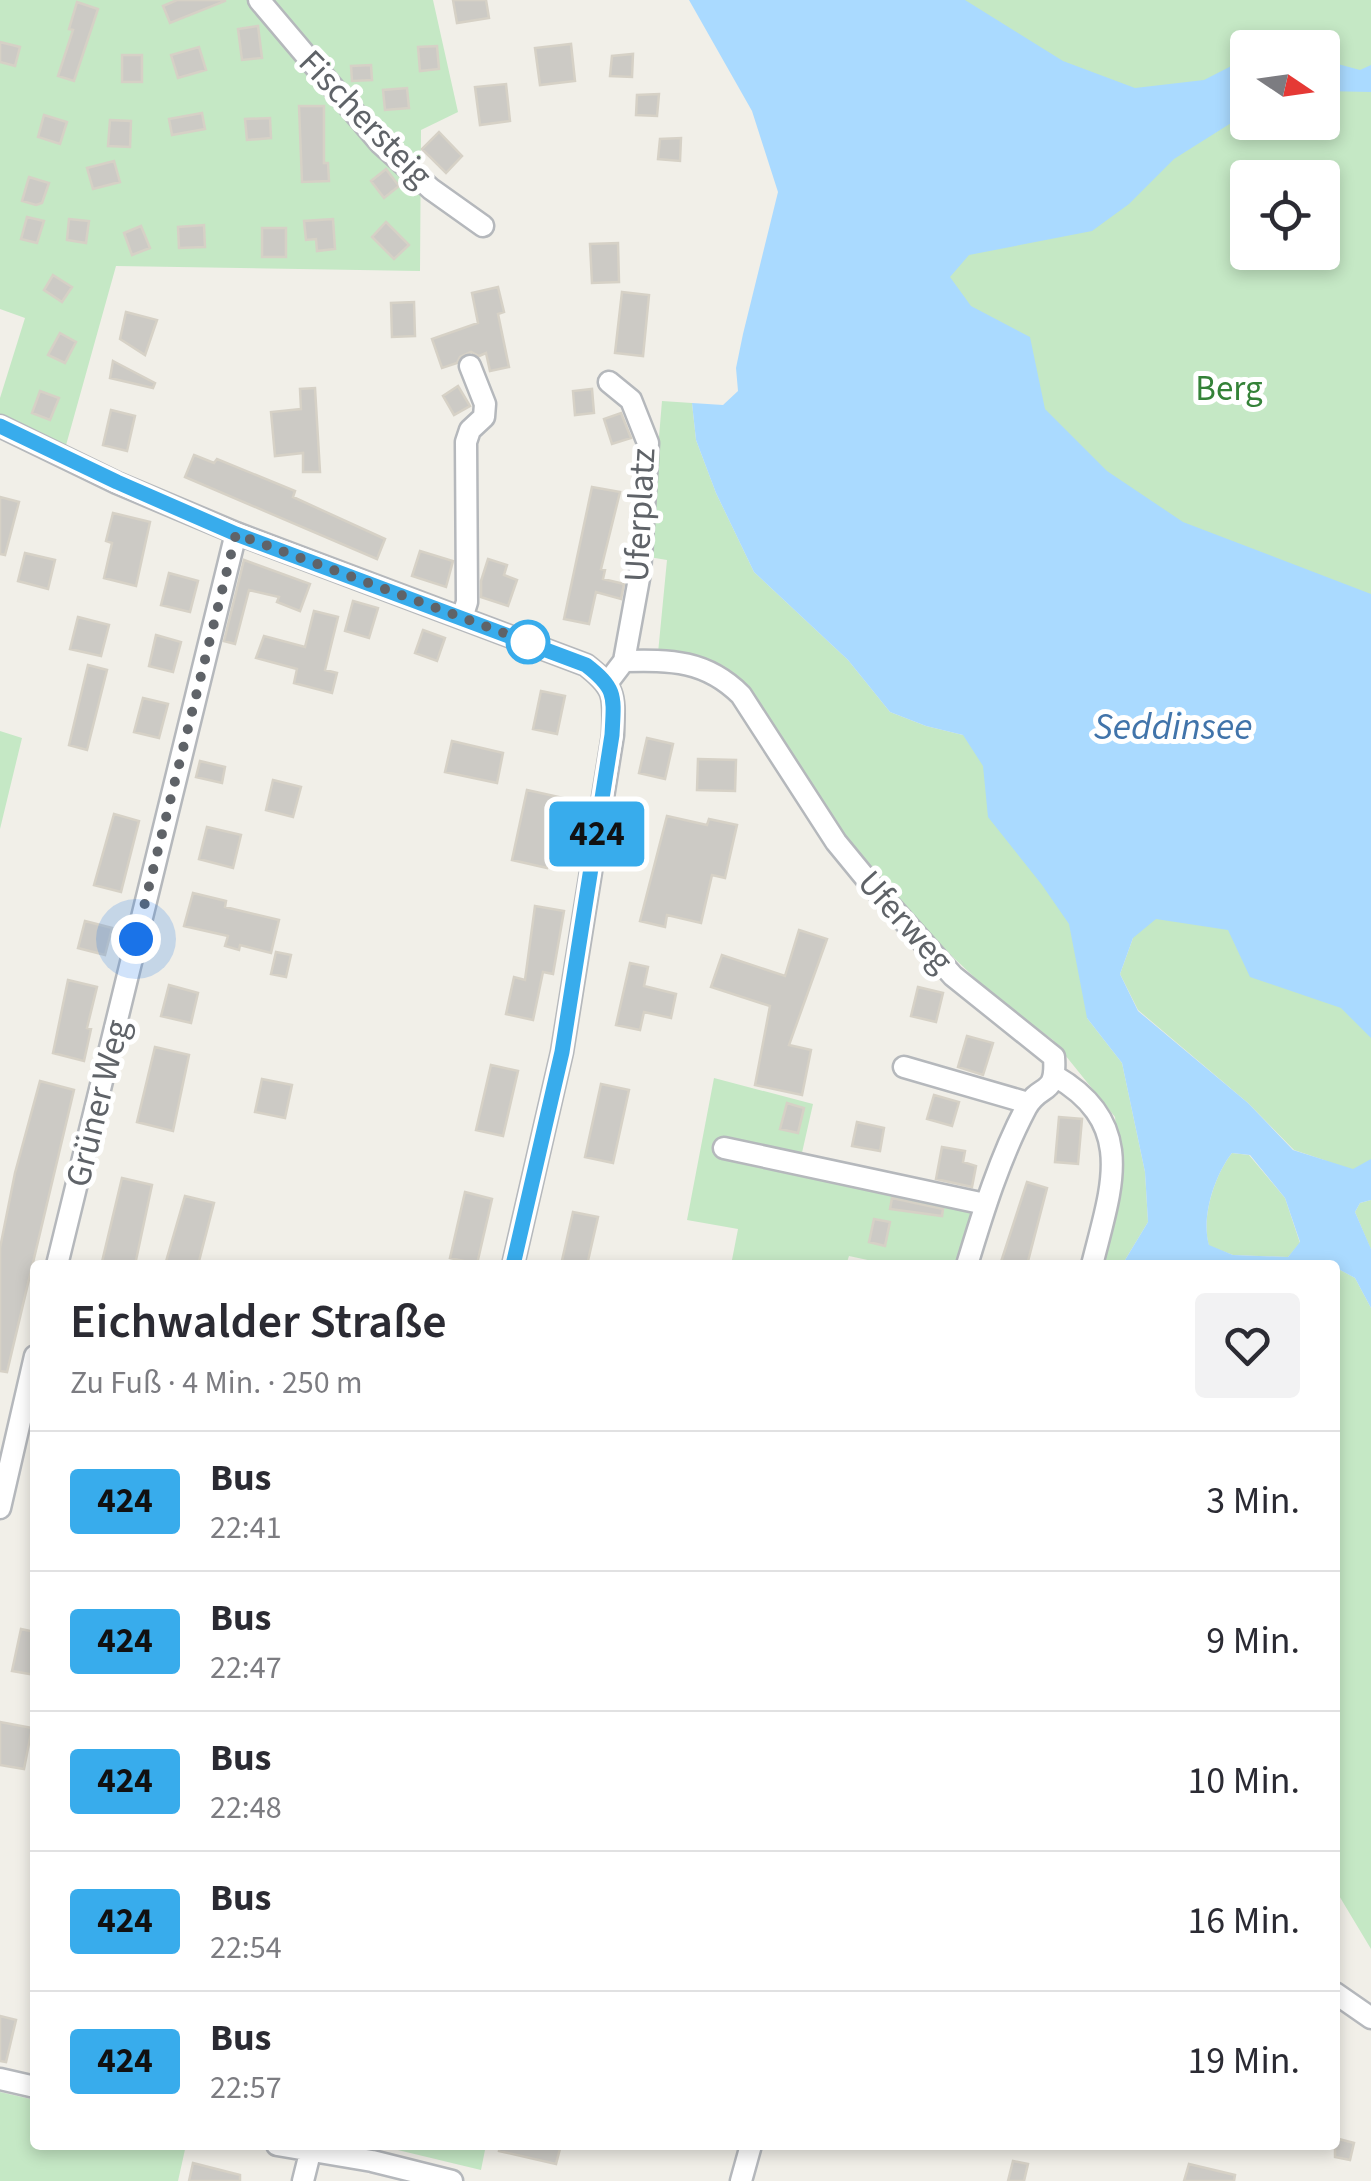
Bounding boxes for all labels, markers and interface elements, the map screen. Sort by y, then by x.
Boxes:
north arrow [1230,30,1340,140]
map controls [1230,30,1340,270]
street label: Fischersteig [287,39,444,199]
button: locate [1230,160,1340,270]
park label: Berg [1195,364,1263,414]
street label: Uferplatz [612,447,668,583]
unlabelled marker [507,621,549,663]
water label: Seddinsee [1094,700,1252,754]
line badge: 424 [540,802,654,866]
text: 424 [569,809,625,859]
street label: Uferweg [846,859,965,984]
your location [111,914,161,964]
street label: Grüner Weg [53,1014,143,1192]
text: Eichwalder Straße [70,1288,446,1356]
button: heart [1195,1293,1300,1398]
text: Zu Fuß · 4 Min. · 250 m [70,1360,363,1406]
text: Bus [210,1451,271,1505]
text: 3 Min. [1206,1474,1300,1528]
text: 424 [97,1476,153,1526]
text: 22:41 [210,1505,282,1551]
text: Bus [210,1591,271,1645]
text: 9 Min. [1206,1614,1300,1668]
text: 424 [97,1616,153,1666]
text: 22:47 [210,1645,282,1691]
text: Bus [210,1731,271,1785]
text: 10 Min. [1187,1754,1300,1808]
text: 424 [97,1756,153,1806]
text: 22:48 [210,1785,282,1831]
text: Bus [210,1871,271,1925]
text: 16 Min. [1187,1894,1300,1948]
text: 424 [97,1896,153,1946]
text: 22:54 [210,1925,282,1971]
text: Bus [210,2011,271,2065]
text: 19 Min. [1187,2034,1300,2088]
text: 424 [97,2036,153,2086]
text: 22:57 [210,2065,282,2111]

